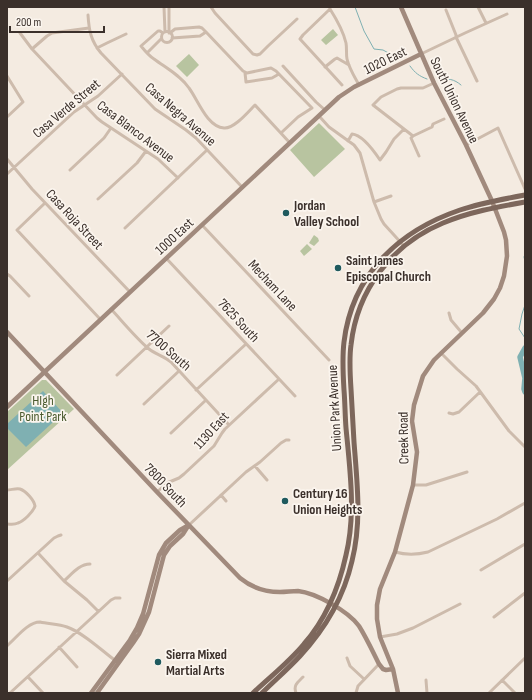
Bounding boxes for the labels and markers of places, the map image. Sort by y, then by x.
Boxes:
place label: Jordan Valley School [293,197,359,230]
marker: Jordan Valley School [281,208,291,218]
place label: Saint James Episcopal Church [346,252,431,285]
marker: Saint James Episcopal Church [333,263,343,273]
place label: Century 16 Union Heights [293,485,362,518]
marker: Century 16 Union Heights [280,496,290,506]
place label: Sierra Mixed Martial Arts [166,646,227,679]
marker: Sierra Mixed Martial Arts [153,657,163,667]

